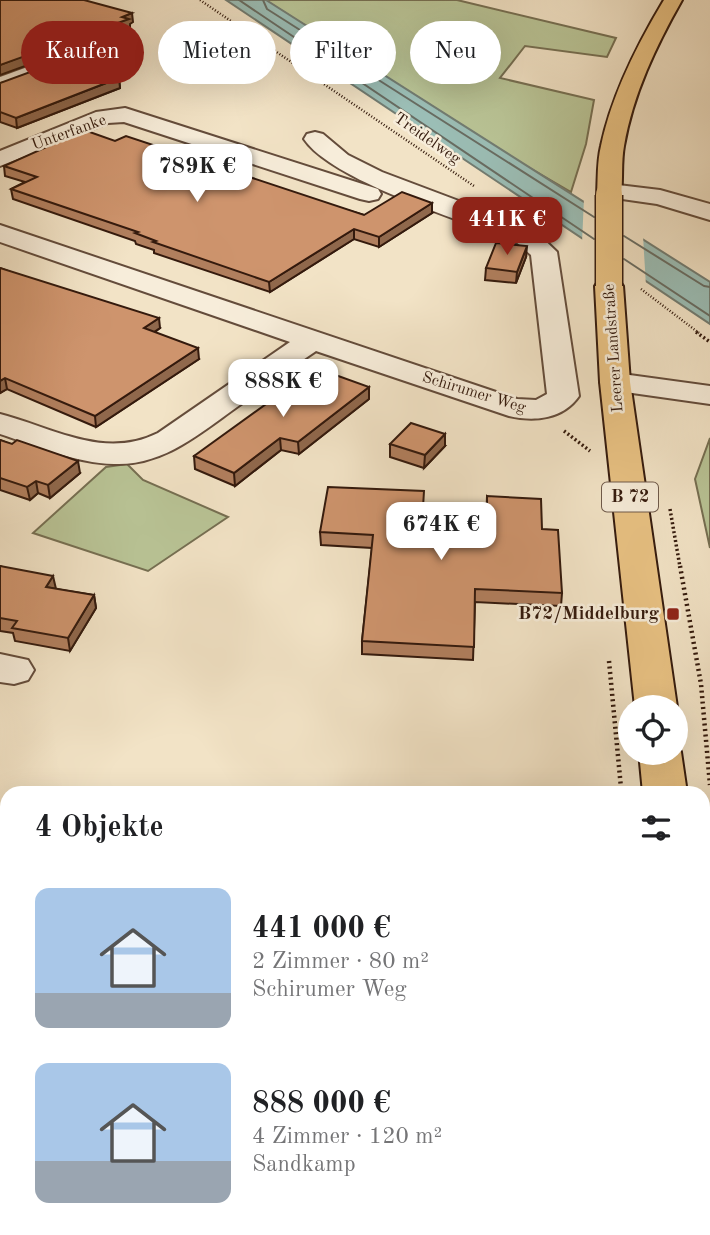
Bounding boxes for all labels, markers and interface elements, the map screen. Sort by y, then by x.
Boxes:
chip: Kaufen [21,21,144,84]
chip: Mieten [158,21,276,84]
chip: Filter [290,21,396,84]
chip: Neu [410,21,501,84]
street label: Treidelweg [391,110,464,168]
street label: Unterfanke [30,112,108,154]
pin: 789K € [140,144,254,204]
text: 789K € [158,155,236,178]
pin: 441K € [450,198,564,257]
text: 441K € [468,208,546,231]
street label: Leerer Landstraße [602,283,626,413]
pin: 888K € [226,360,340,419]
text: 888K € [244,370,322,393]
street label: Schirumer Weg [420,370,528,416]
road number: B 72 [602,482,658,512]
pin: 674K € [384,503,498,562]
text: 674K € [402,513,480,536]
place label: B72/Middelburg [518,605,659,624]
marker: B72/Middelburg [665,606,681,622]
map controls [618,695,688,765]
button: locate [618,695,688,765]
icon: filters [637,809,675,847]
text: 4 Objekte [35,813,164,843]
text: 441 000 € [252,914,391,944]
icon: home [91,916,175,1000]
text: 2 Zimmer · 80 m² [252,950,429,973]
text: Schirumer Weg [252,978,407,1001]
text: 888 000 € [252,1089,391,1119]
icon: home [91,1091,175,1175]
text: 4 Zimmer · 120 m² [252,1125,442,1148]
text: Sandkamp [252,1153,356,1176]

